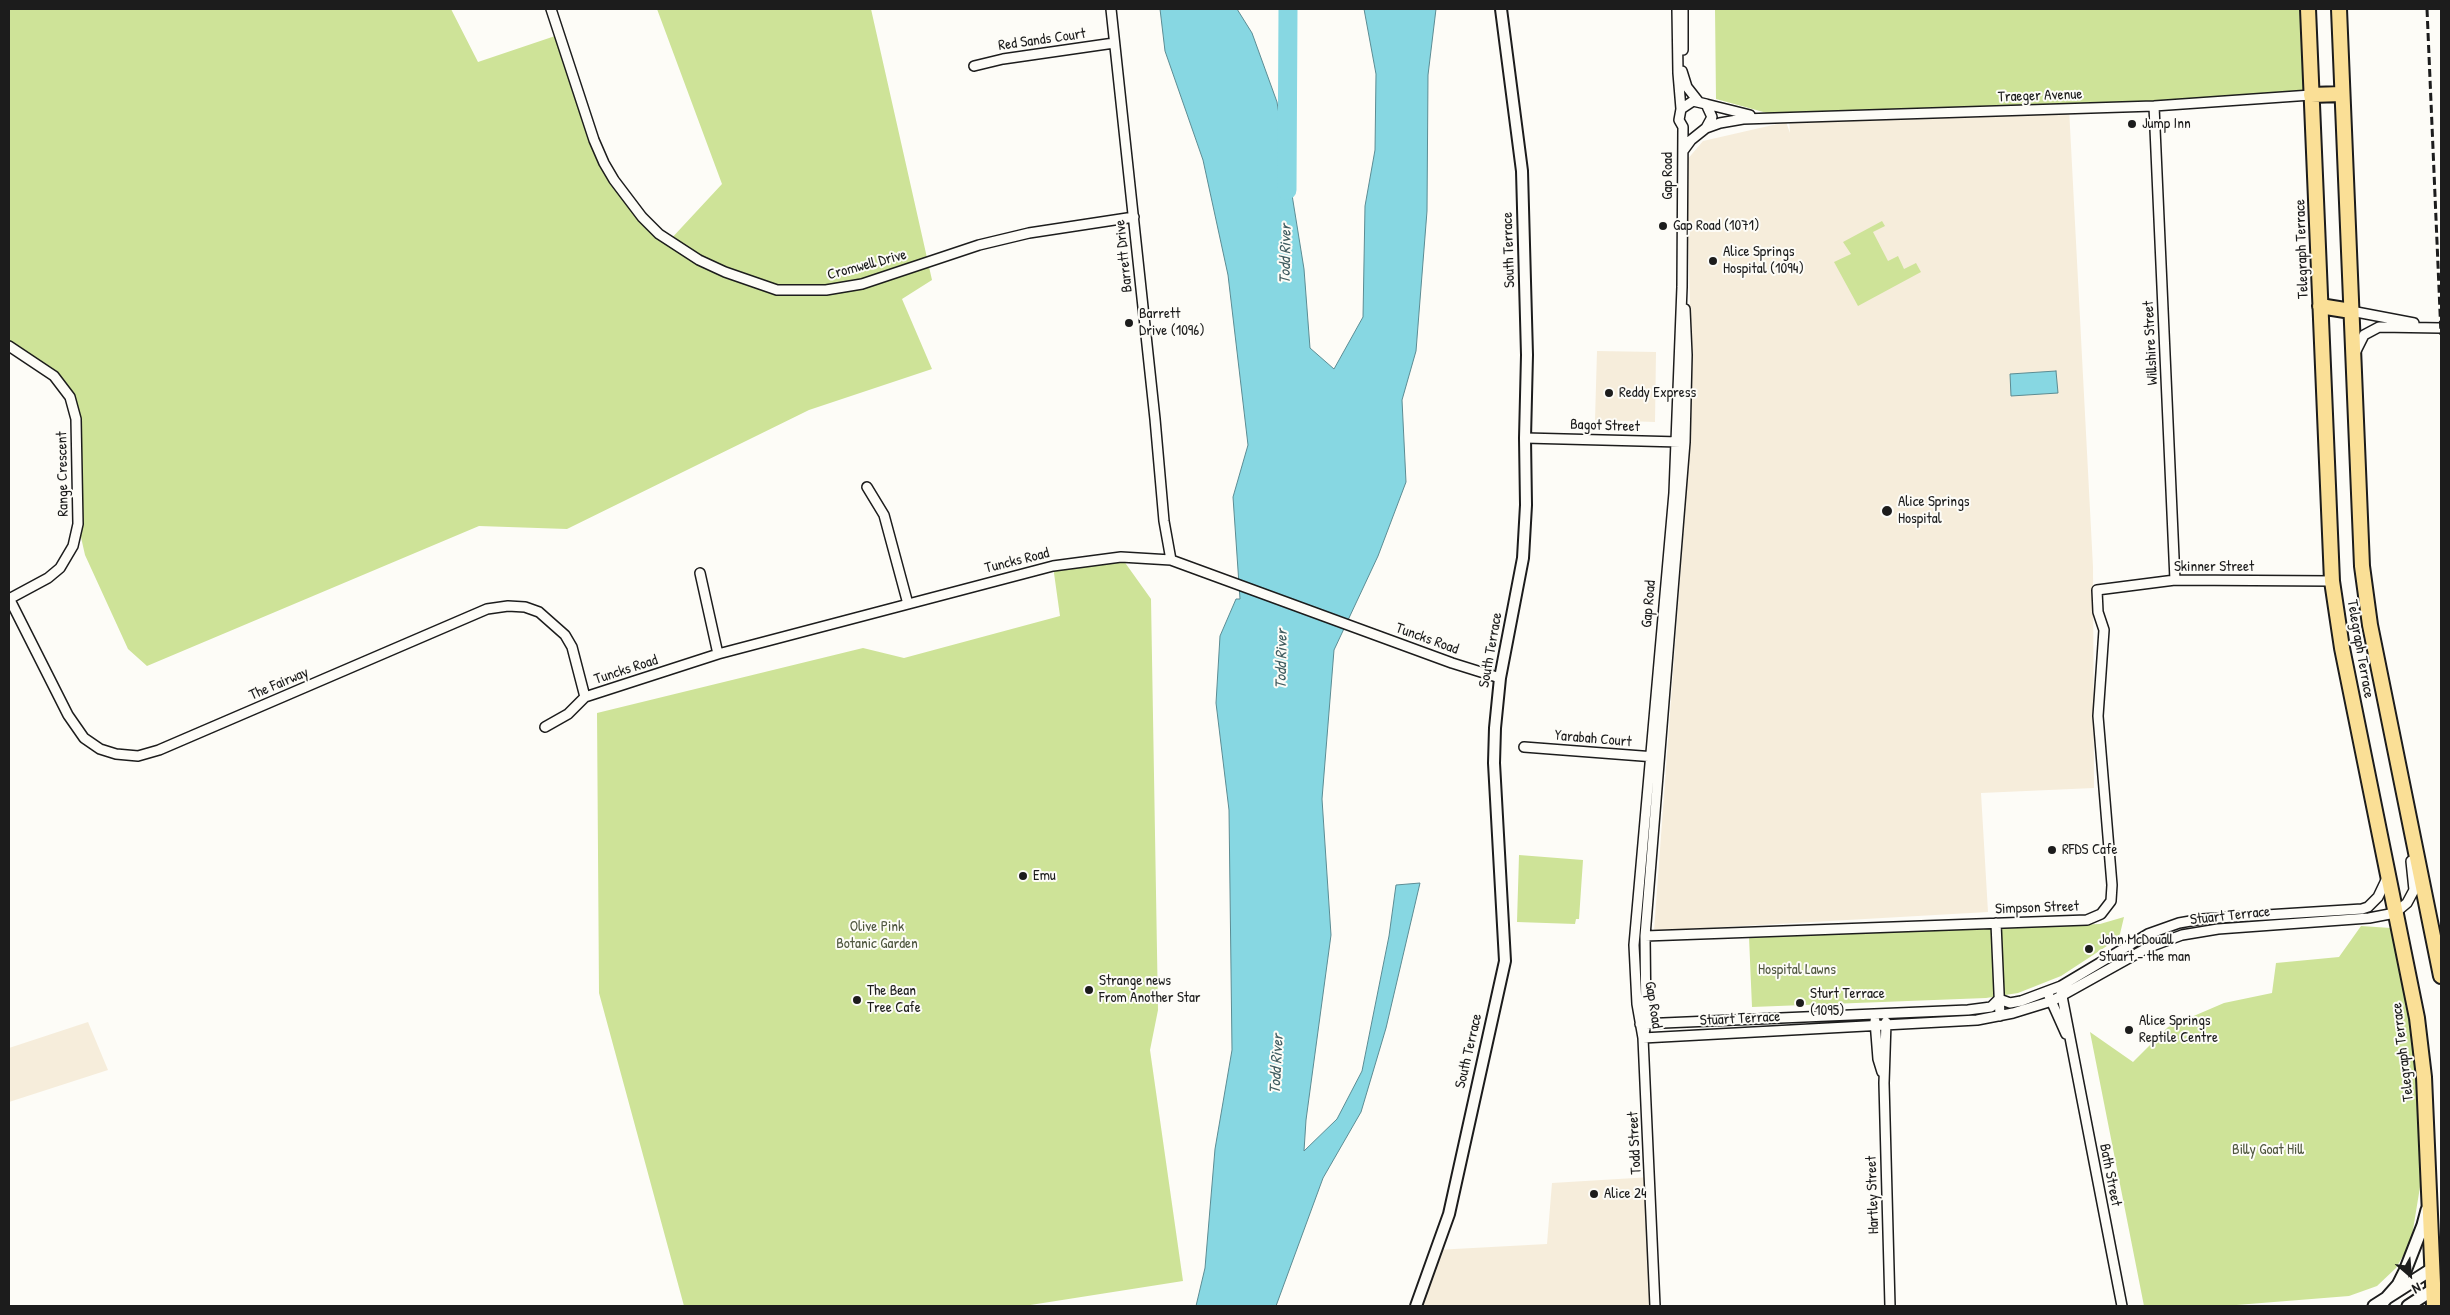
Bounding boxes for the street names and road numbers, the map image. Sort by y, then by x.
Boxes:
street label: Red Sands Court [997,25,1087,55]
street label: Traeger Avenue [1997,86,2083,106]
street label: Gap Road [1659,152,1677,200]
street label: Telegraph Terrace [2291,199,2313,299]
street label: South Terrace [1499,212,1519,288]
street label: Barrett Drive [1111,219,1137,293]
street label: Cromwell Drive [825,246,909,284]
street label: Willshire Street [2140,300,2162,386]
street label: Bagot Street [1570,416,1640,436]
street label: Range Crescent [53,431,73,517]
street label: Tuncks Road [983,544,1051,578]
street label: Skinner Street [2174,558,2254,576]
street label: Gap Road [1638,580,1660,628]
street label: Telegraph Terrace [2342,598,2378,700]
street label: South Terrace [1476,611,1506,689]
street label: Tuncks Road [1393,619,1461,659]
street label: Tuncks Road [592,651,660,689]
street label: The Fairway [247,663,311,705]
street label: Yarabah Court [1554,727,1632,751]
street label: Simpson Street [1995,898,2079,918]
street label: Stuart Terrace [2189,903,2271,929]
street label: Gap Road [1640,980,1666,1030]
street label: Telegraph Terrace [2388,1001,2418,1103]
street label: Stuart Terrace [1699,1008,1781,1030]
street label: South Terrace [1452,1012,1486,1090]
street label: Todd Street [1624,1111,1646,1175]
street label: Bath Street [2095,1142,2125,1208]
street label: Hartley Street [1863,1155,1883,1235]

